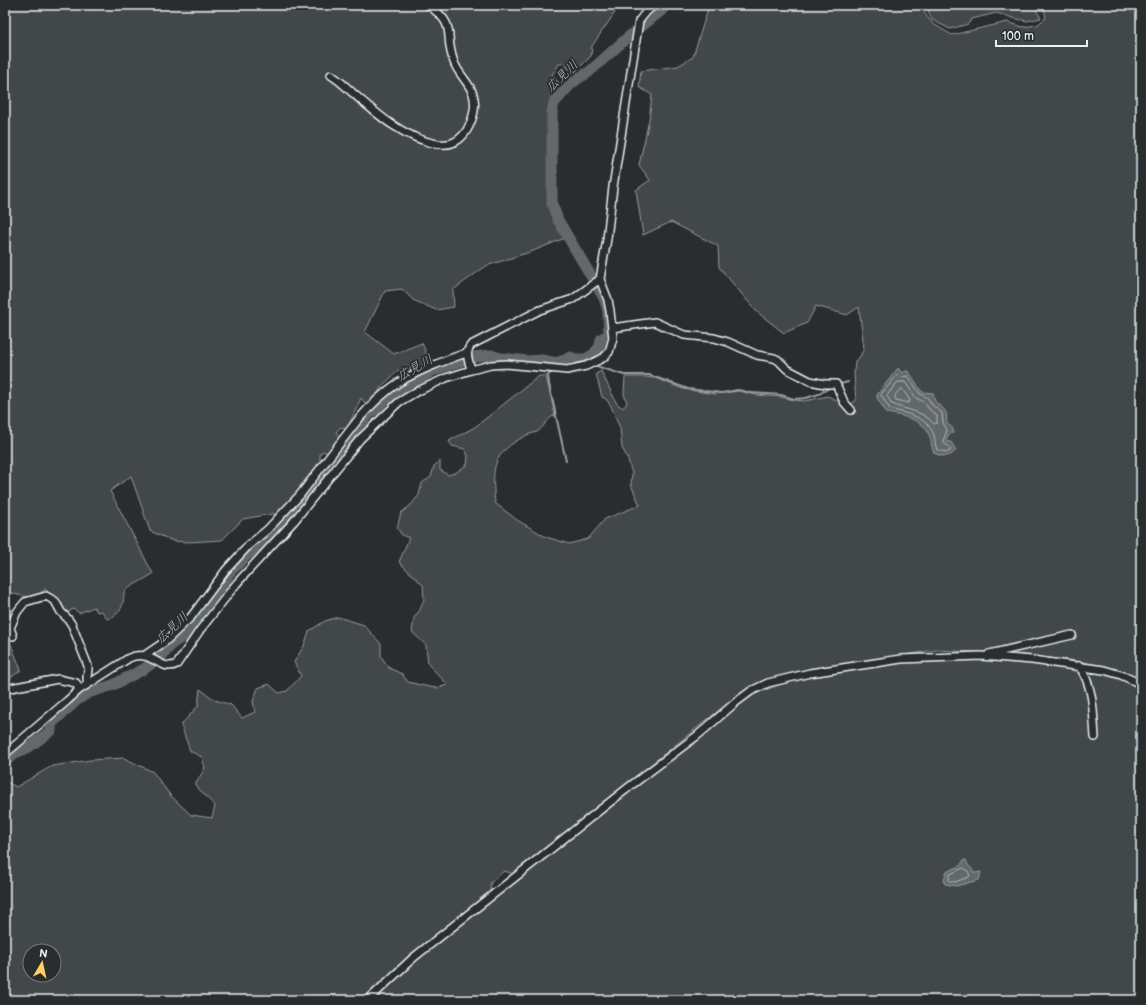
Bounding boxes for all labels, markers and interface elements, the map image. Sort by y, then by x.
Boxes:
scale bar [996,22,1087,48]
text: 100 m [1002,29,1034,44]
water label: 広見川 [542,57,582,95]
water label: 広見川 [394,351,436,385]
water label: 広見川 [152,609,192,647]
north arrow [22,943,62,983]
text: N [38,947,49,961]

